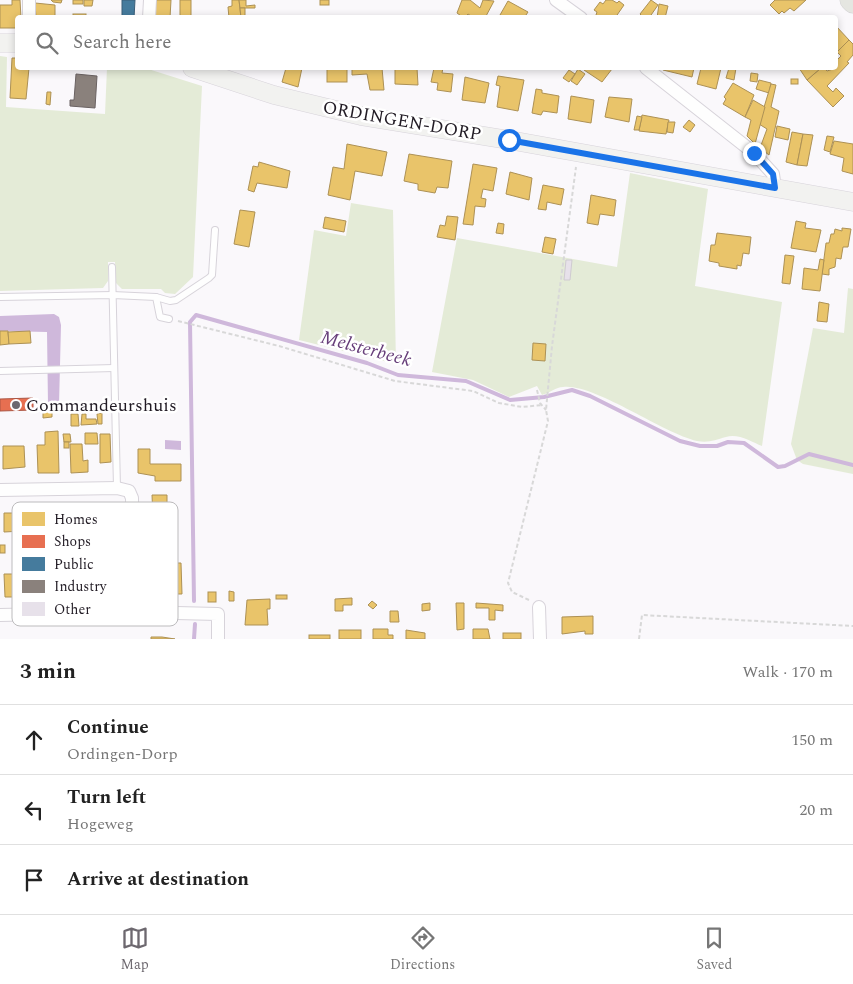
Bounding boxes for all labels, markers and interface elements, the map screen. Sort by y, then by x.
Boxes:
search box [15,15,838,70]
text: Search here [73,28,172,57]
icon: search [33,29,61,57]
street label: ORDINGEN-DORP [321,94,483,148]
route start [498,129,521,152]
route end [743,142,766,165]
water label: Melsterbeek [317,323,415,375]
place label: Commandeurshuis [26,392,177,419]
marker: Commandeurshuis [10,399,22,411]
legend [12,502,178,626]
text: Homes [54,509,98,530]
text: Shops [54,531,91,552]
text: Public [54,554,94,575]
text: Industry [54,576,108,597]
text: Other [54,599,91,620]
text: 3 min [20,656,76,688]
text: Walk · 170 m [742,660,833,684]
text: Continue [67,713,149,742]
icon: ahead [20,726,48,754]
text: 150 m [791,728,833,752]
text: Ordingen-Dorp [67,742,178,766]
text: Turn left [67,783,146,812]
icon: left [20,796,48,824]
text: 20 m [799,798,833,822]
text: Hogeweg [67,812,133,836]
text: Arrive at destination [67,865,249,894]
icon: arrive [20,866,48,894]
tab: Map [121,924,149,975]
tab: Directions [390,924,455,975]
tab: Saved [697,924,732,975]

